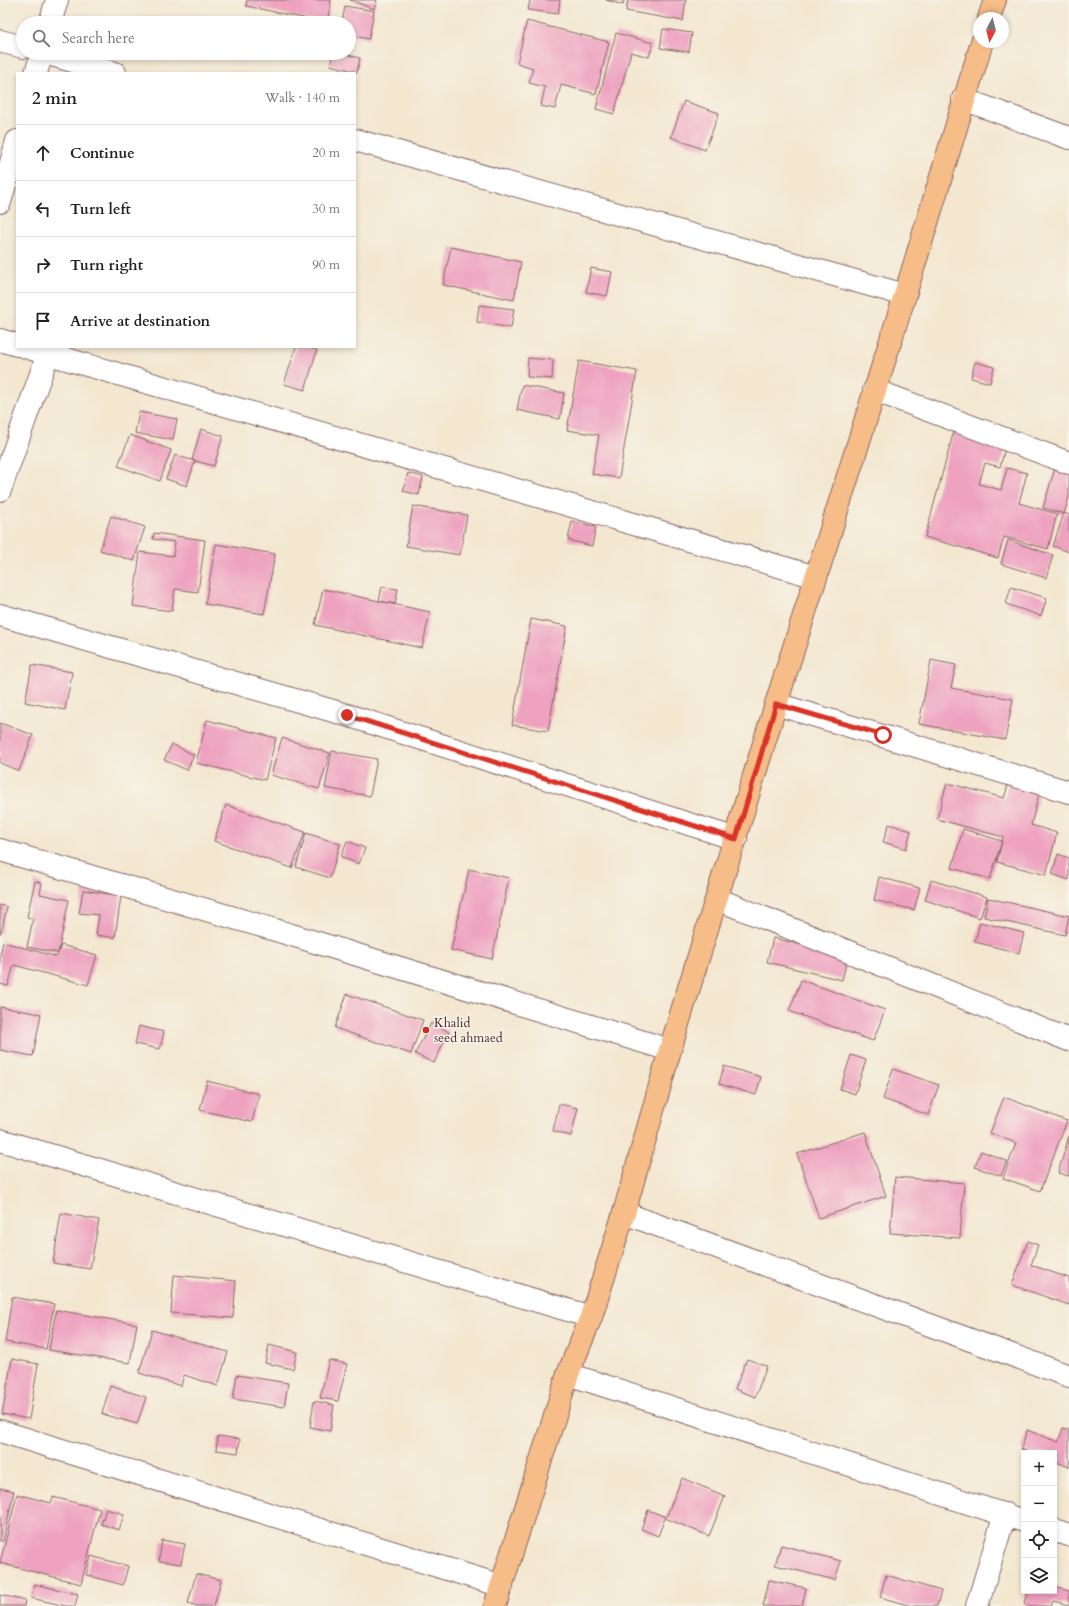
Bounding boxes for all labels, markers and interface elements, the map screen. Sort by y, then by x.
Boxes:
north arrow [973,12,1009,48]
search box [16,16,356,60]
icon: search [30,27,52,49]
text: Search here [62,28,135,48]
text: 2 min [32,87,77,110]
text: Walk · 140 m [265,89,340,107]
icon: ahead [32,142,54,164]
text: Continue [70,143,135,163]
text: 20 m [312,144,340,162]
icon: left [32,198,54,220]
text: Turn left [70,199,131,219]
text: 30 m [312,200,340,218]
icon: right [32,254,54,276]
text: Turn right [70,255,143,275]
text: 90 m [312,256,340,274]
icon: arrive [32,310,54,332]
text: Arrive at destination [70,311,210,331]
route end [338,706,356,724]
route start [874,726,892,744]
place label: Khalid seed ahmaed [434,1014,503,1047]
marker: Khalid seed ahmaed [421,1025,431,1035]
map controls [1021,1450,1057,1594]
button: + [1021,1450,1057,1486]
button: − [1021,1486,1057,1522]
button: locate [1021,1522,1057,1558]
button: layers [1021,1558,1057,1594]

